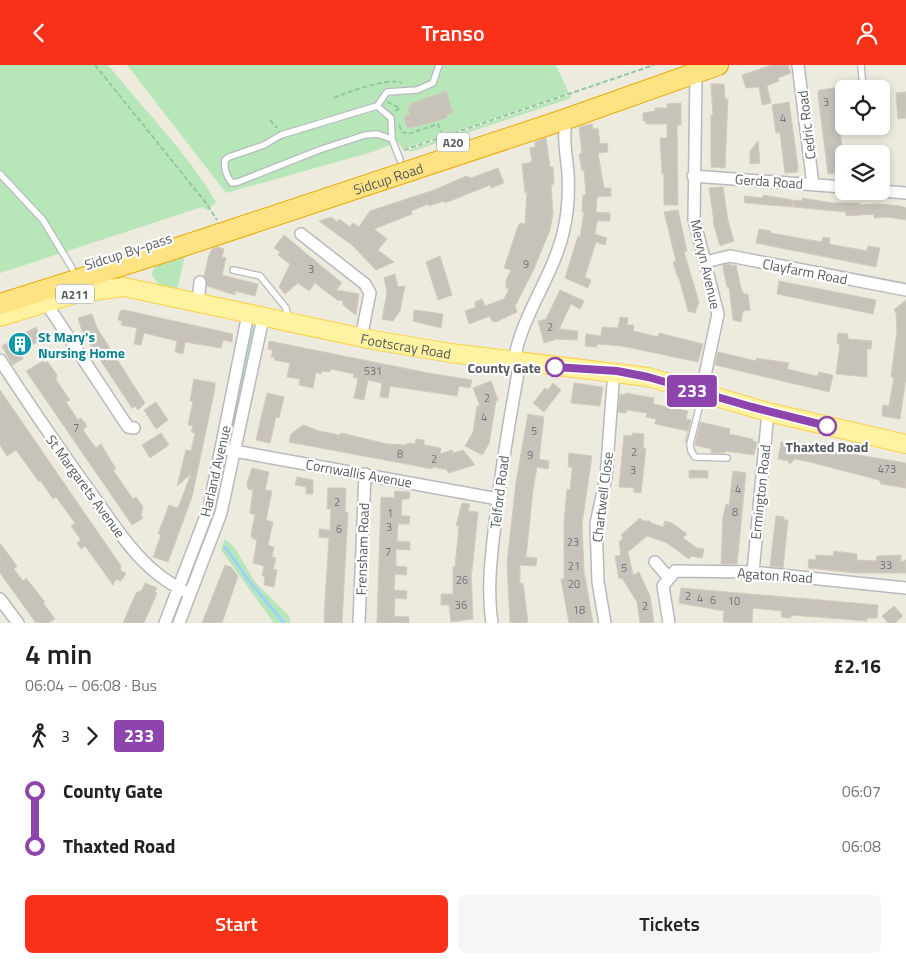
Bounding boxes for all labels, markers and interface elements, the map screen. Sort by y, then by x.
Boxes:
text: Transo [421,16,485,50]
icon: back [25,19,53,47]
icon: person [853,19,881,47]
map controls [835,80,890,200]
button: locate [835,80,890,135]
street label: Cedric Road [791,89,821,161]
house number: 3 [823,94,829,110]
house number: 4 [780,110,786,126]
road number: A20 [437,133,469,151]
button: layers [835,145,890,200]
street label: Sidcup Road [350,157,426,199]
street label: Gerda Road [734,168,804,194]
street label: Mervyn Avenue [685,217,727,311]
street label: Sidcup By-pass [82,227,174,275]
street label: Clayfarm Road [761,252,849,290]
house number: 9 [523,256,529,272]
house number: 3 [308,261,314,277]
road number: A211 [56,285,94,303]
house number: 2 [547,319,553,335]
place label: St Mary's Nursing Home [38,326,125,363]
street label: Footscray Road [359,327,453,363]
building icon: St Mary's Nursing Home [7,331,33,357]
place label: County Gate [467,357,541,378]
marker: County Gate [545,357,565,377]
house number: 531 [364,363,382,379]
line badge: 233 [663,375,721,407]
text: 233 [677,377,707,404]
house number: 2 [484,390,490,406]
house number: 4 [481,409,487,425]
marker: Thaxted Road [817,416,837,436]
house number: 7 [73,420,79,436]
street label: Harland Avenue [194,423,236,519]
house number: 5 [531,423,537,439]
street label: St Margarets Avenue [41,430,131,542]
place label: Thaxted Road [786,436,868,457]
house number: 2 [631,444,637,460]
street label: Ermington Road [745,444,775,540]
house number: 8 [397,446,403,462]
house number: 9 [527,447,533,463]
house number: 2 [431,451,437,467]
street label: Chartwell Close [586,451,618,543]
street label: Cornwallis Avenue [304,453,414,493]
street label: Telford Road [484,454,514,530]
house number: 473 [878,461,896,477]
house number: 3 [630,462,636,478]
house number: 4 [735,481,741,497]
house number: 2 [334,494,340,510]
street label: Frensham Road [350,502,374,596]
house number: 8 [732,504,738,520]
house number: 1 [387,505,393,521]
house number: 3 [386,519,392,535]
house number: 6 [336,521,342,537]
house number: 23 [567,534,579,550]
house number: 7 [385,544,391,560]
house number: 33 [880,557,892,573]
house number: 21 [568,558,580,574]
house number: 5 [621,560,627,576]
street label: Agaton Road [737,562,813,588]
house number: 26 [456,572,468,588]
house number: 20 [568,576,580,592]
house number: 2 [685,588,691,604]
house number: 4 [697,590,703,606]
house number: 6 [710,592,716,608]
house number: 10 [728,593,740,609]
house number: 36 [455,597,467,613]
house number: 2 [642,598,648,614]
house number: 18 [573,602,585,618]
text: 4 min [25,632,92,675]
text: £2.16 [834,651,881,680]
text: 06:04 – 06:08 · Bus [25,673,157,697]
icon: walk [25,722,53,750]
icon: forward [78,722,106,750]
text: 233 [124,722,154,749]
text: 3 [61,724,70,748]
text: County Gate [63,776,163,805]
text: 06:07 [842,779,881,803]
text: Thaxted Road [63,831,175,860]
text: 06:08 [842,834,881,858]
button: Start [25,895,448,953]
button: Tickets [458,895,881,953]

